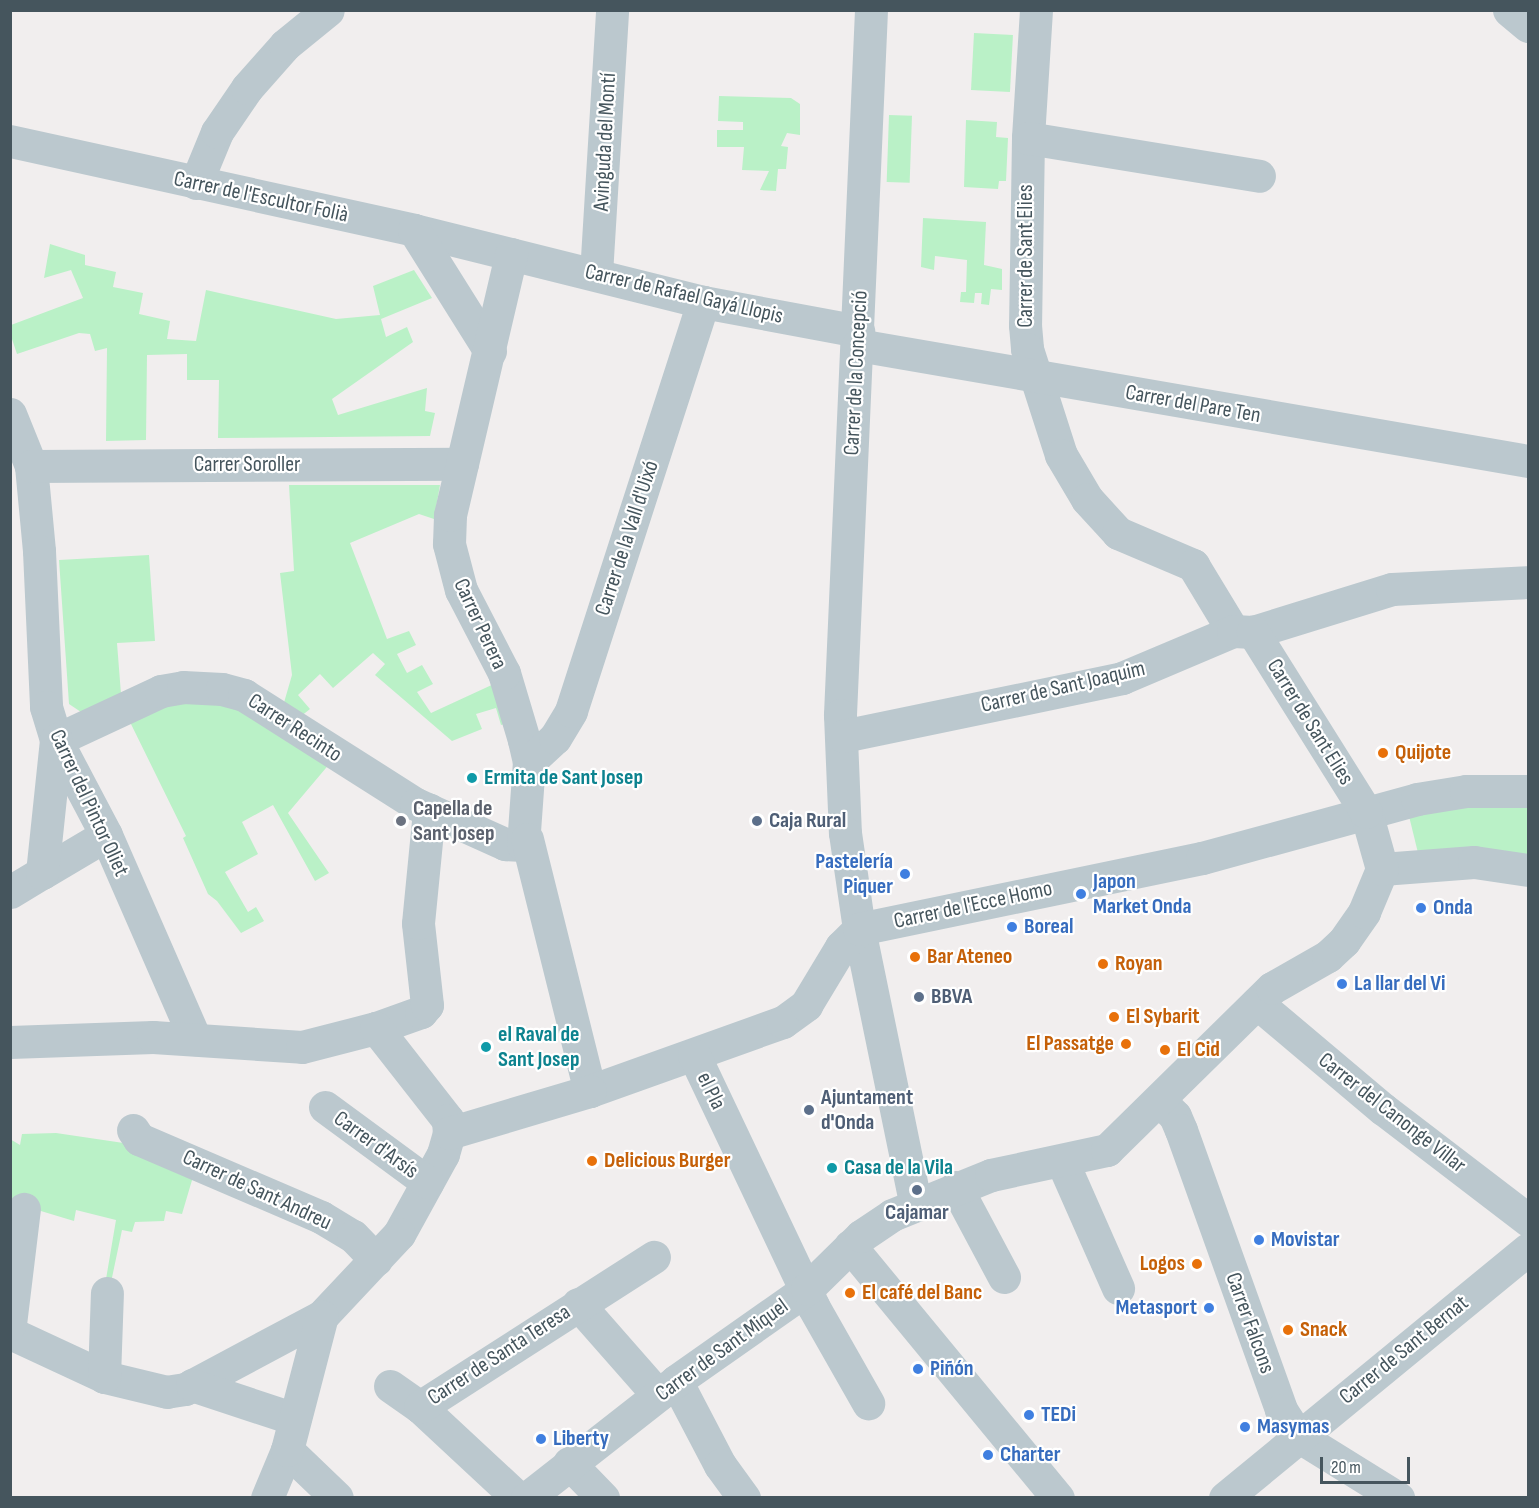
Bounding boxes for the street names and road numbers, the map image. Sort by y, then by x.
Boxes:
street label: Avinguda del Montí [588,72,622,212]
street label: Carrer de l'Escultor Folià [171,166,351,228]
street label: Carrer de Sant Elies [1013,184,1039,328]
street label: Carrer de Rafael Gayá Llopis [582,258,786,330]
street label: Carrer de la Concepció [839,290,873,456]
street label: Carrer del Pare Ten [1123,379,1263,429]
street label: Carrer Soroller [194,452,300,478]
street label: Carrer de la Vall d'Uixó [590,457,664,619]
street label: Carrer Perera [448,574,512,674]
street label: Carrer de Sant Elies [1261,654,1359,790]
street label: Carrer de Sant Joaquim [978,655,1148,719]
street label: Carrer Recinto [243,688,347,768]
street label: Carrer del Pintor Oliet [44,726,134,880]
street label: Carrer de l'Ecce Homo [892,875,1054,935]
street label: Carrer del Canonge Villar [1313,1047,1471,1179]
street label: el Pla [691,1068,731,1114]
street label: Carrer d'Arsís [329,1106,423,1184]
street label: Carrer de Sant Andreu [178,1144,336,1236]
street label: Carrer Falcons [1220,1269,1280,1377]
street label: Carrer de Sant Bernat [1334,1290,1474,1410]
street label: Carrer de Sant Miquel [651,1293,793,1407]
street label: Carrer de Santa Teresa [423,1299,575,1411]

